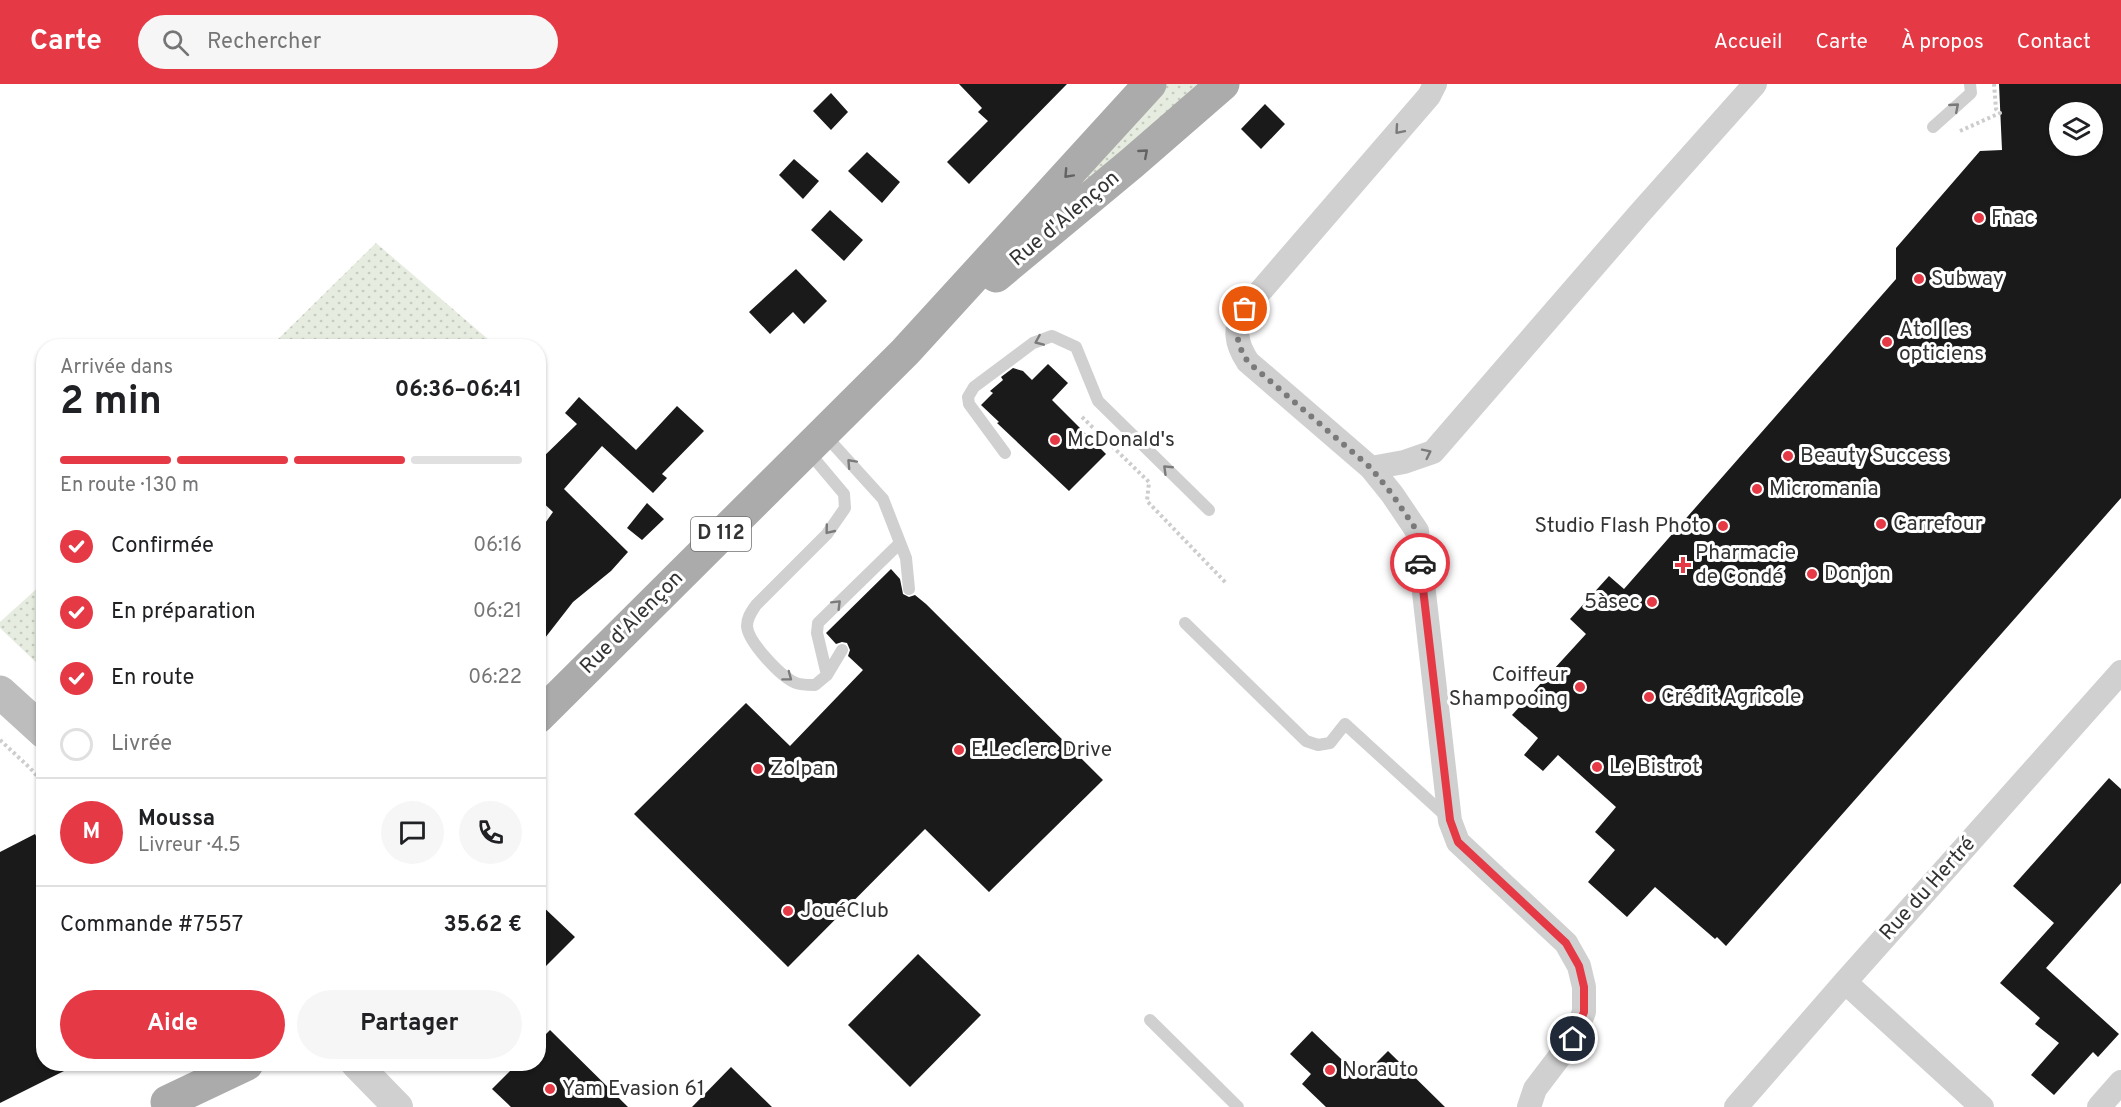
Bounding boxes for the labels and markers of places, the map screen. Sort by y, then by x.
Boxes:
place label: Fnac [1991,205,2035,232]
marker: Fnac [1972,211,1986,225]
place label: Subway [1931,266,2004,293]
marker: Subway [1912,272,1926,286]
pin [1219,283,1270,334]
place label: Atol les opticiens [1899,317,1984,368]
marker: Atol les opticiens [1880,335,1894,349]
place label: McDonald's [1067,427,1175,454]
marker: McDonald's [1048,433,1062,447]
place label: Beauty Success [1800,443,1948,470]
marker: Beauty Success [1781,449,1795,463]
place label: Micromania [1769,476,1878,503]
marker: Micromania [1750,482,1764,496]
place label: Carrefour [1893,511,1983,538]
place label: Studio Flash Photo [1534,513,1711,540]
marker: Carrefour [1874,517,1888,531]
marker: Studio Flash Photo [1716,519,1730,533]
place label: Pharmacie de Condé [1695,540,1796,591]
marker: Pharmacie de Condé [1676,558,1690,572]
place label: Donjon [1824,561,1891,588]
marker: Donjon [1805,567,1819,581]
place label: 5àsec [1584,589,1640,616]
marker: 5àsec [1645,595,1659,609]
place label: Coiffeur Shampooing [1449,662,1568,713]
marker: Coiffeur Shampooing [1573,680,1587,694]
place label: Crédit Agricole [1661,684,1801,711]
marker: Crédit Agricole [1642,690,1656,704]
place label: E.Leclerc Drive [971,737,1112,764]
marker: E.Leclerc Drive [952,743,966,757]
place label: Le Bistrot [1609,754,1700,781]
place label: Zolpan [770,756,836,783]
marker: Le Bistrot [1590,760,1604,774]
marker: Zolpan [751,762,765,776]
place label: JouéClub [800,898,889,925]
marker: JouéClub [781,904,795,918]
pin [1547,1013,1598,1064]
place label: Norauto [1342,1057,1419,1084]
marker: Norauto [1323,1063,1337,1077]
place label: Yam Evasion 61 [562,1076,705,1103]
marker: Yam Evasion 61 [543,1082,557,1096]

